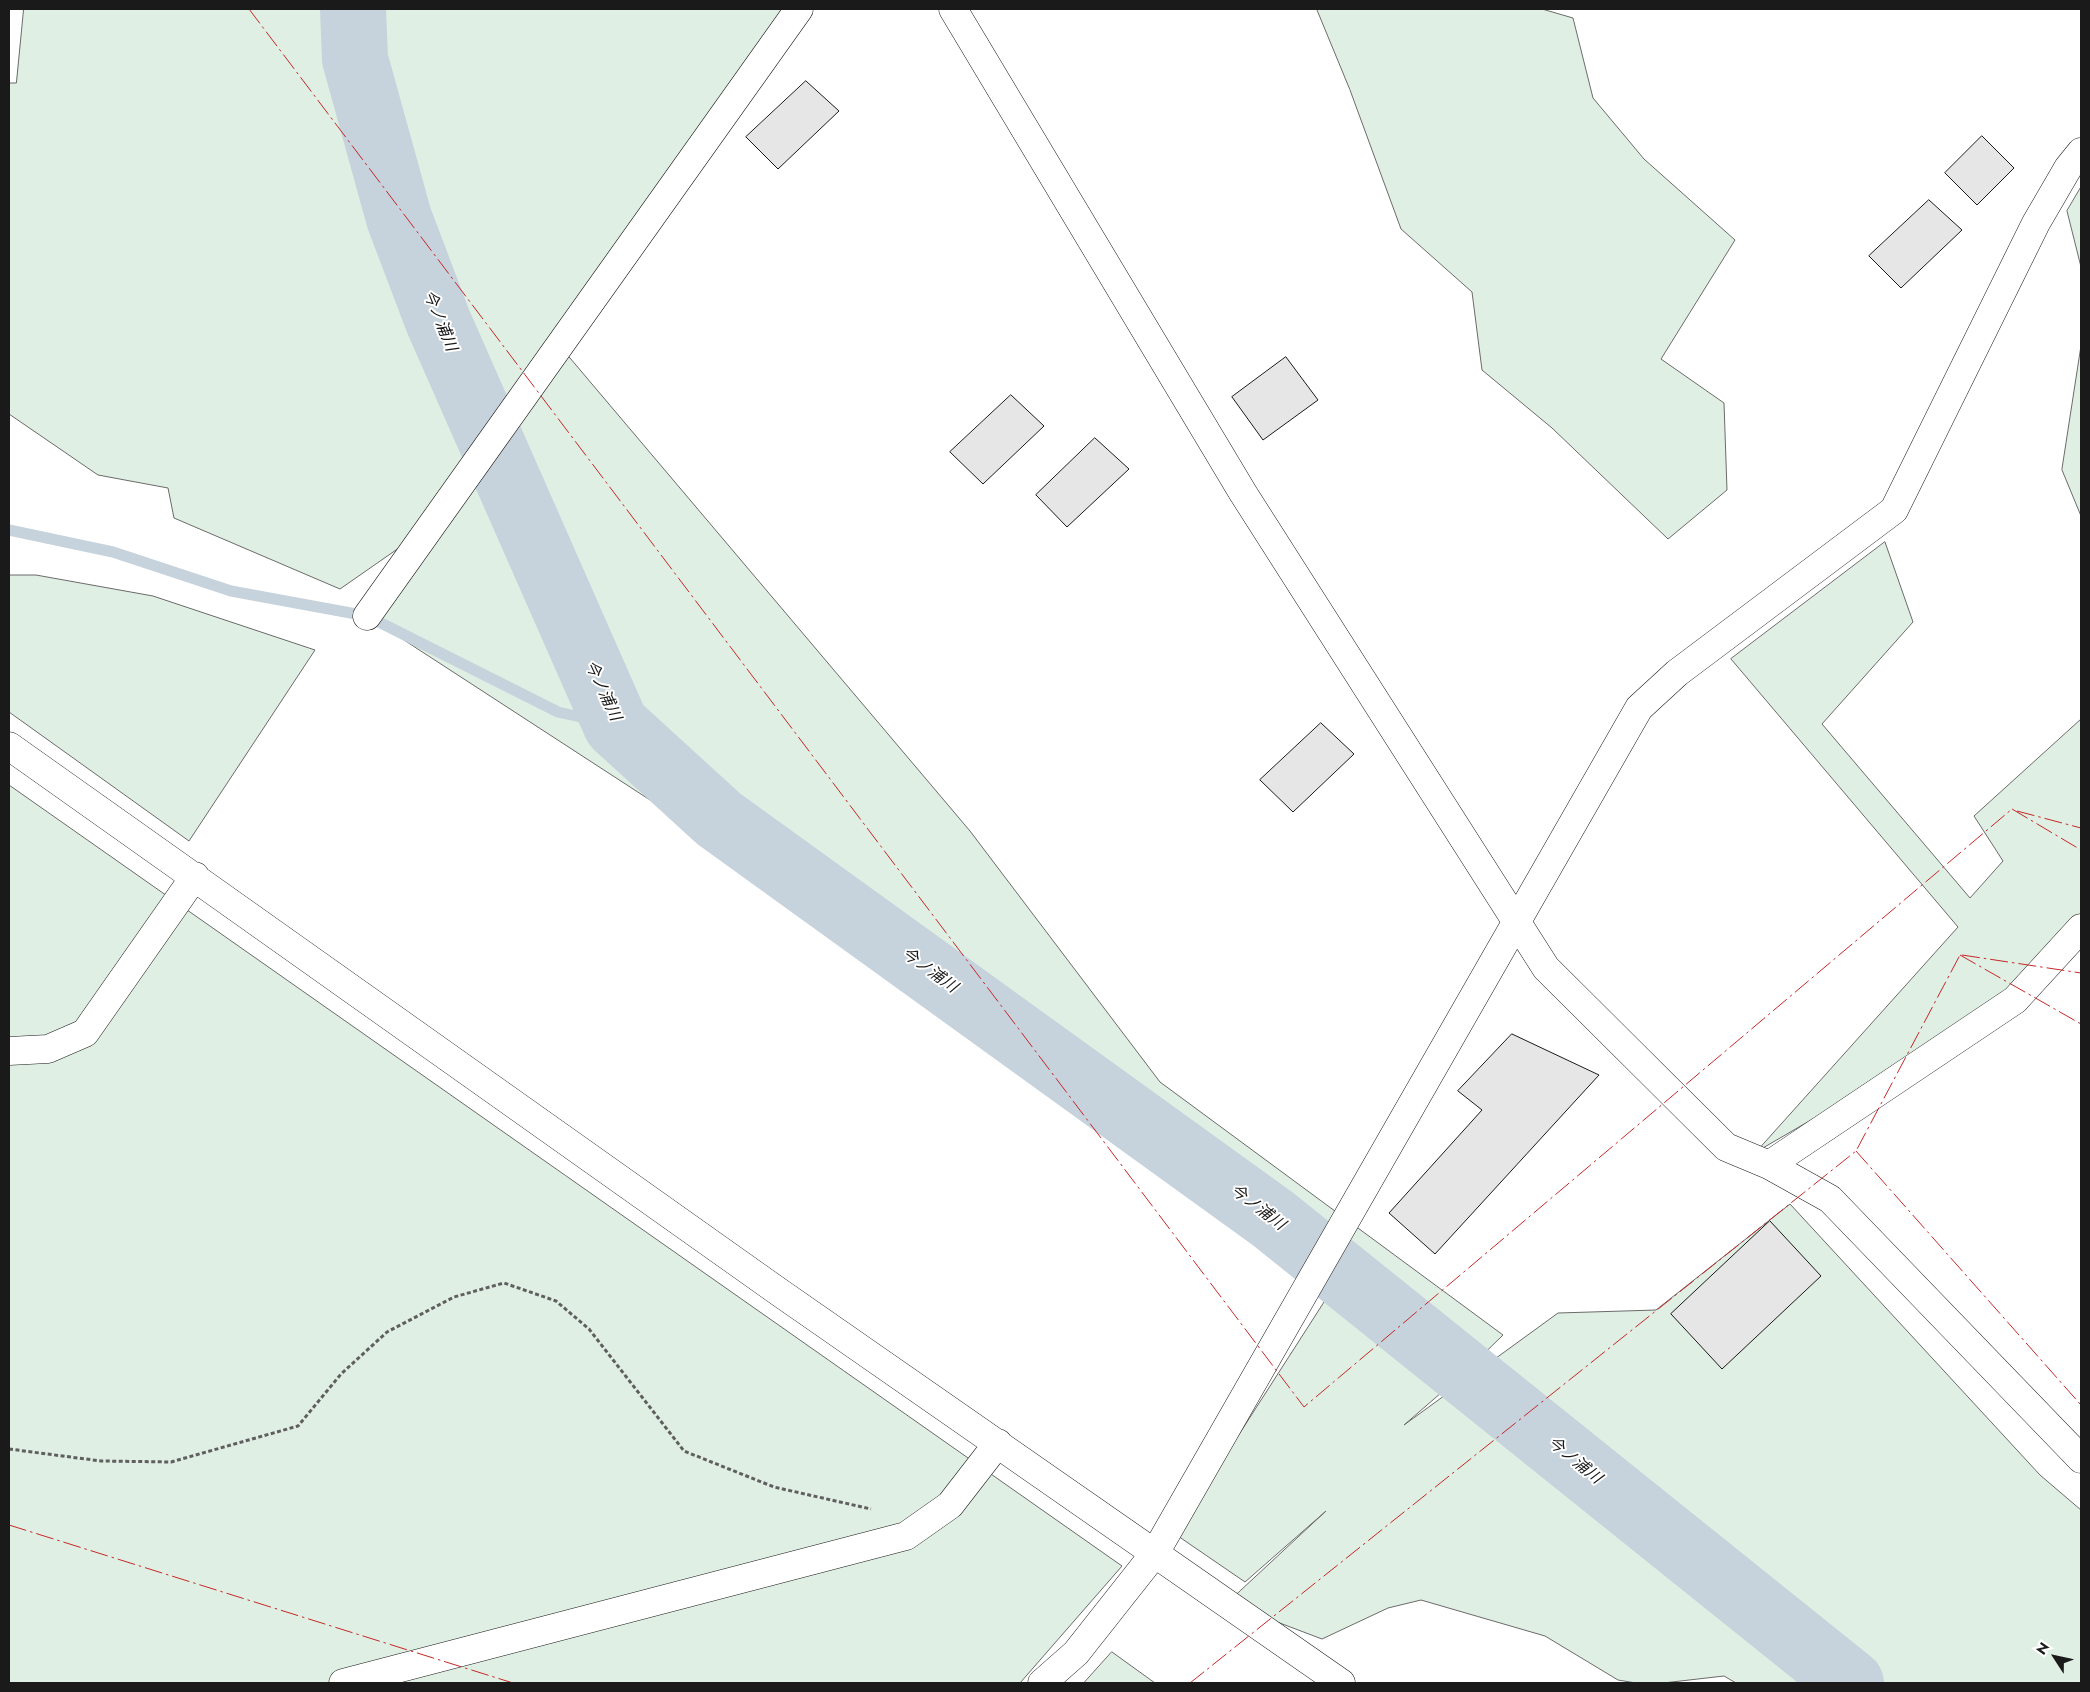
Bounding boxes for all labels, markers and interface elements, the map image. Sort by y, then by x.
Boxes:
water label: 今ノ浦川 [418,288,460,354]
water label: 今ノ浦川 [580,658,624,724]
water label: 今ノ浦川 [897,944,961,998]
water label: 今ノ浦川 [1226,1181,1288,1235]
water label: 今ノ浦川 [1543,1433,1605,1489]
north arrow [2030,1632,2080,1682]
text: N [2031,1638,2054,1659]

